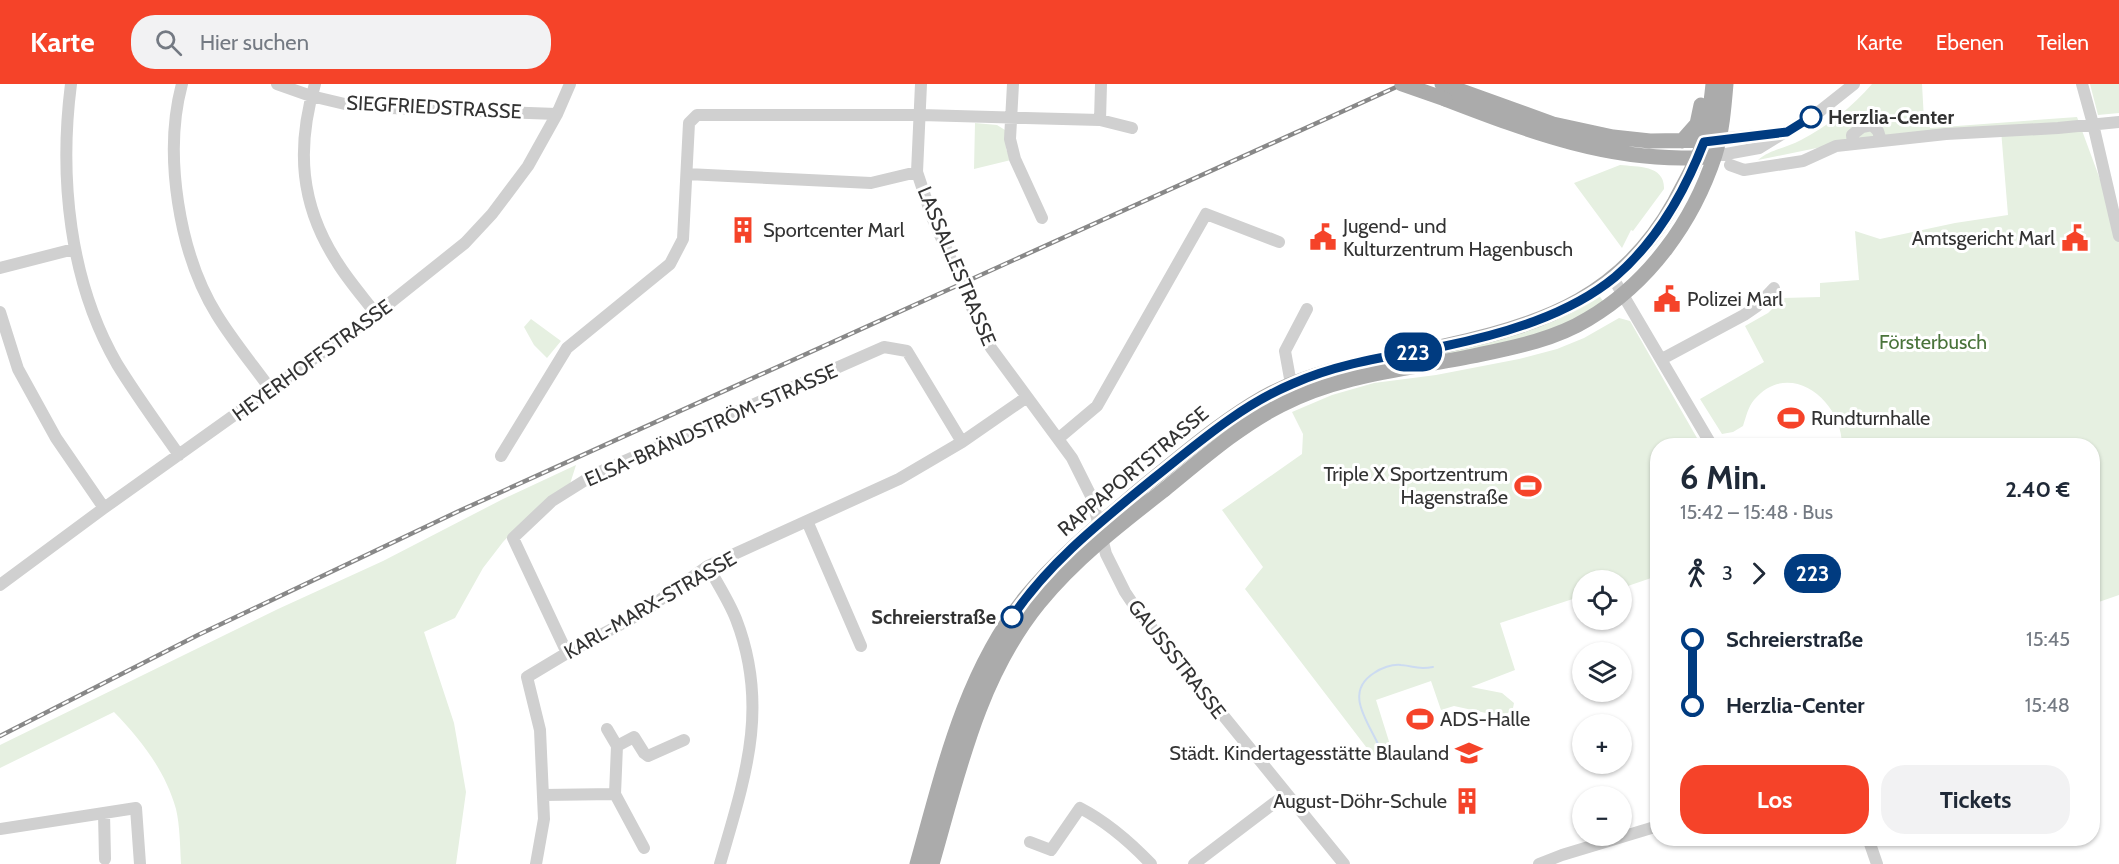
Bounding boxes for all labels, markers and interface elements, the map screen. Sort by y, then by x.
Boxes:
search box [131,15,551,69]
text: Karte [30,25,95,59]
icon: search [152,26,185,59]
text: Hier suchen [200,29,309,56]
text: Karte [1856,30,1903,55]
text: Ebenen [1936,30,2004,55]
text: Teilen [2037,30,2089,55]
street label: SIEGFRIEDSTRASSE [346,90,522,124]
place label: Herzlia-Center [1828,105,1954,129]
marker: Herzlia-Center [1800,106,1822,128]
street label: LASSALLESTRASSE [913,183,1001,349]
place label: Jugend- und Kulturzentrum Hagenbusch [1342,214,1573,261]
building icon: Sportcenter Marl [728,215,758,245]
place label: Sportcenter Marl [763,218,905,242]
public building icon: Jugend- und Kulturzentrum Hagenbusch [1308,222,1338,252]
public building icon: Amtsgericht Marl [2060,223,2090,253]
place label: Amtsgericht Marl [1912,226,2055,250]
public building icon: Polizei Marl [1652,284,1682,314]
place label: Polizei Marl [1687,287,1783,311]
street label: HEYERHOFFSTRASSE [228,294,396,426]
park label: Försterbusch [1879,330,1987,354]
line badge: 223 [1378,332,1448,372]
text: 223 [1396,340,1430,365]
street label: ELSA-BRÄNDSTRÖM-STRASSE [581,358,841,492]
street label: RAPPAPORTSTRASSE [1053,401,1213,541]
sports icon: Rundturnhalle [1776,403,1806,433]
place label: Rundturnhalle [1811,406,1930,430]
text: 6 Min. [1680,457,1767,497]
place label: Triple X Sportzentrum Hagenstraße [1323,462,1508,509]
sports icon: Triple X Sportzentrum Hagenstraße [1513,471,1543,501]
text: 2.40 € [2005,476,2070,503]
text: 15:42 – 15:48 · Bus [1680,500,1833,524]
street label: KARL-MARX-STRASSE [560,546,740,664]
icon: walk [1680,557,1713,590]
icon: forward [1742,557,1775,590]
text: 3 [1722,561,1733,585]
text: 223 [1796,561,1829,586]
map controls [1572,570,1632,846]
button: locate [1572,570,1632,630]
street label: GAUSSSTRASSE [1123,595,1231,723]
place label: Schreierstraße [871,605,996,629]
marker: Schreierstraße [1001,606,1023,628]
text: Schreierstraße [1726,626,1863,653]
text: 15:45 [2026,627,2070,651]
button: layers [1572,642,1632,702]
text: Herzlia-Center [1726,692,1865,719]
text: 15:48 [2025,693,2070,717]
sports icon: ADS-Halle [1405,704,1435,734]
place label: ADS-Halle [1440,707,1530,731]
button: + [1572,714,1632,774]
school or university icon: Städt. Kindertagesstätte Blauland [1454,738,1484,768]
place label: Städt. Kindertagesstätte Blauland [1169,741,1449,765]
button: Los [1680,765,1869,834]
button: Tickets [1881,765,2070,834]
building icon: August-Döhr-Schule [1452,786,1482,816]
button: − [1572,786,1632,846]
place label: August-Döhr-Schule [1273,789,1447,813]

